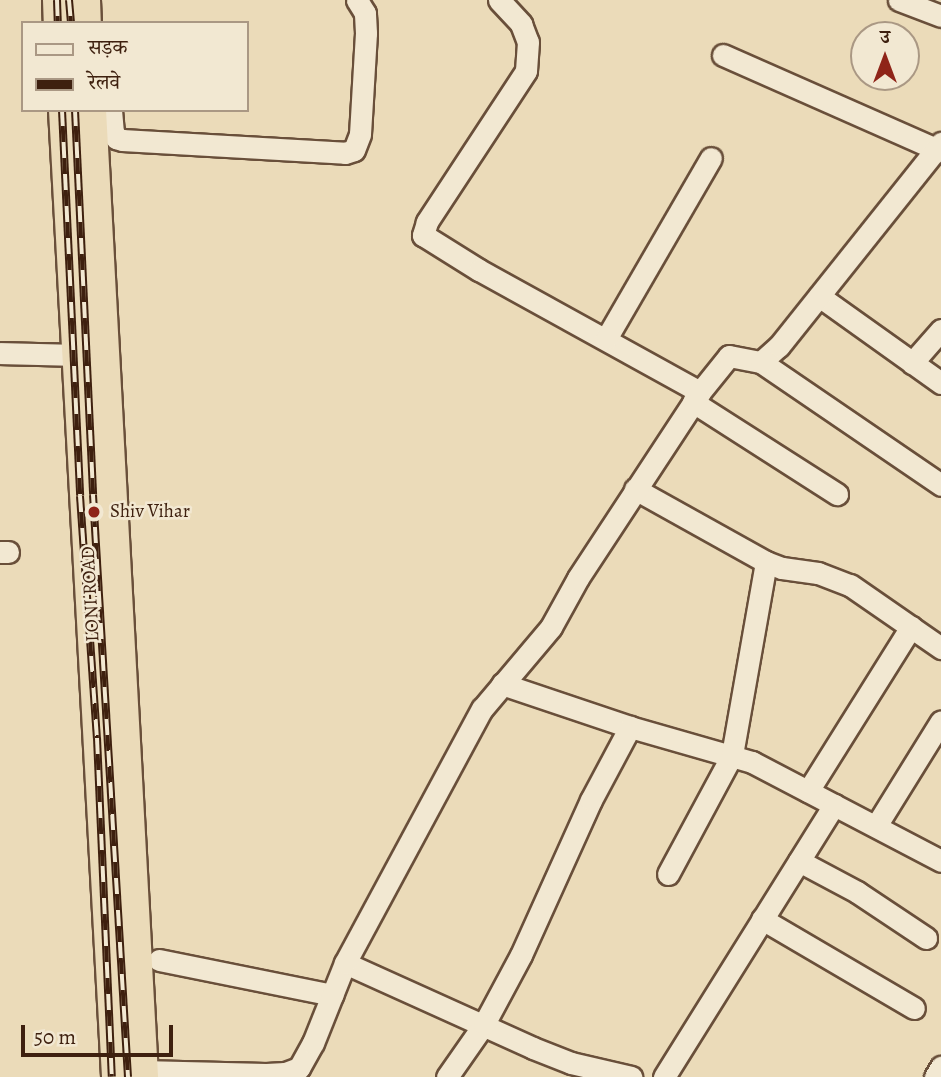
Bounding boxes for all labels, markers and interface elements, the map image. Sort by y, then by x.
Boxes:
legend [21,21,248,112]
north arrow [850,21,920,91]
text: उ [880,24,890,50]
text: सड़क [88,33,127,61]
text: रेलवे [88,68,120,96]
place label: Shiv Vihar [110,501,190,523]
marker: Shiv Vihar [84,502,104,522]
street label: LONI ROAD [77,546,105,642]
scale bar [24,1010,177,1054]
text: 50 m [34,1023,76,1051]

